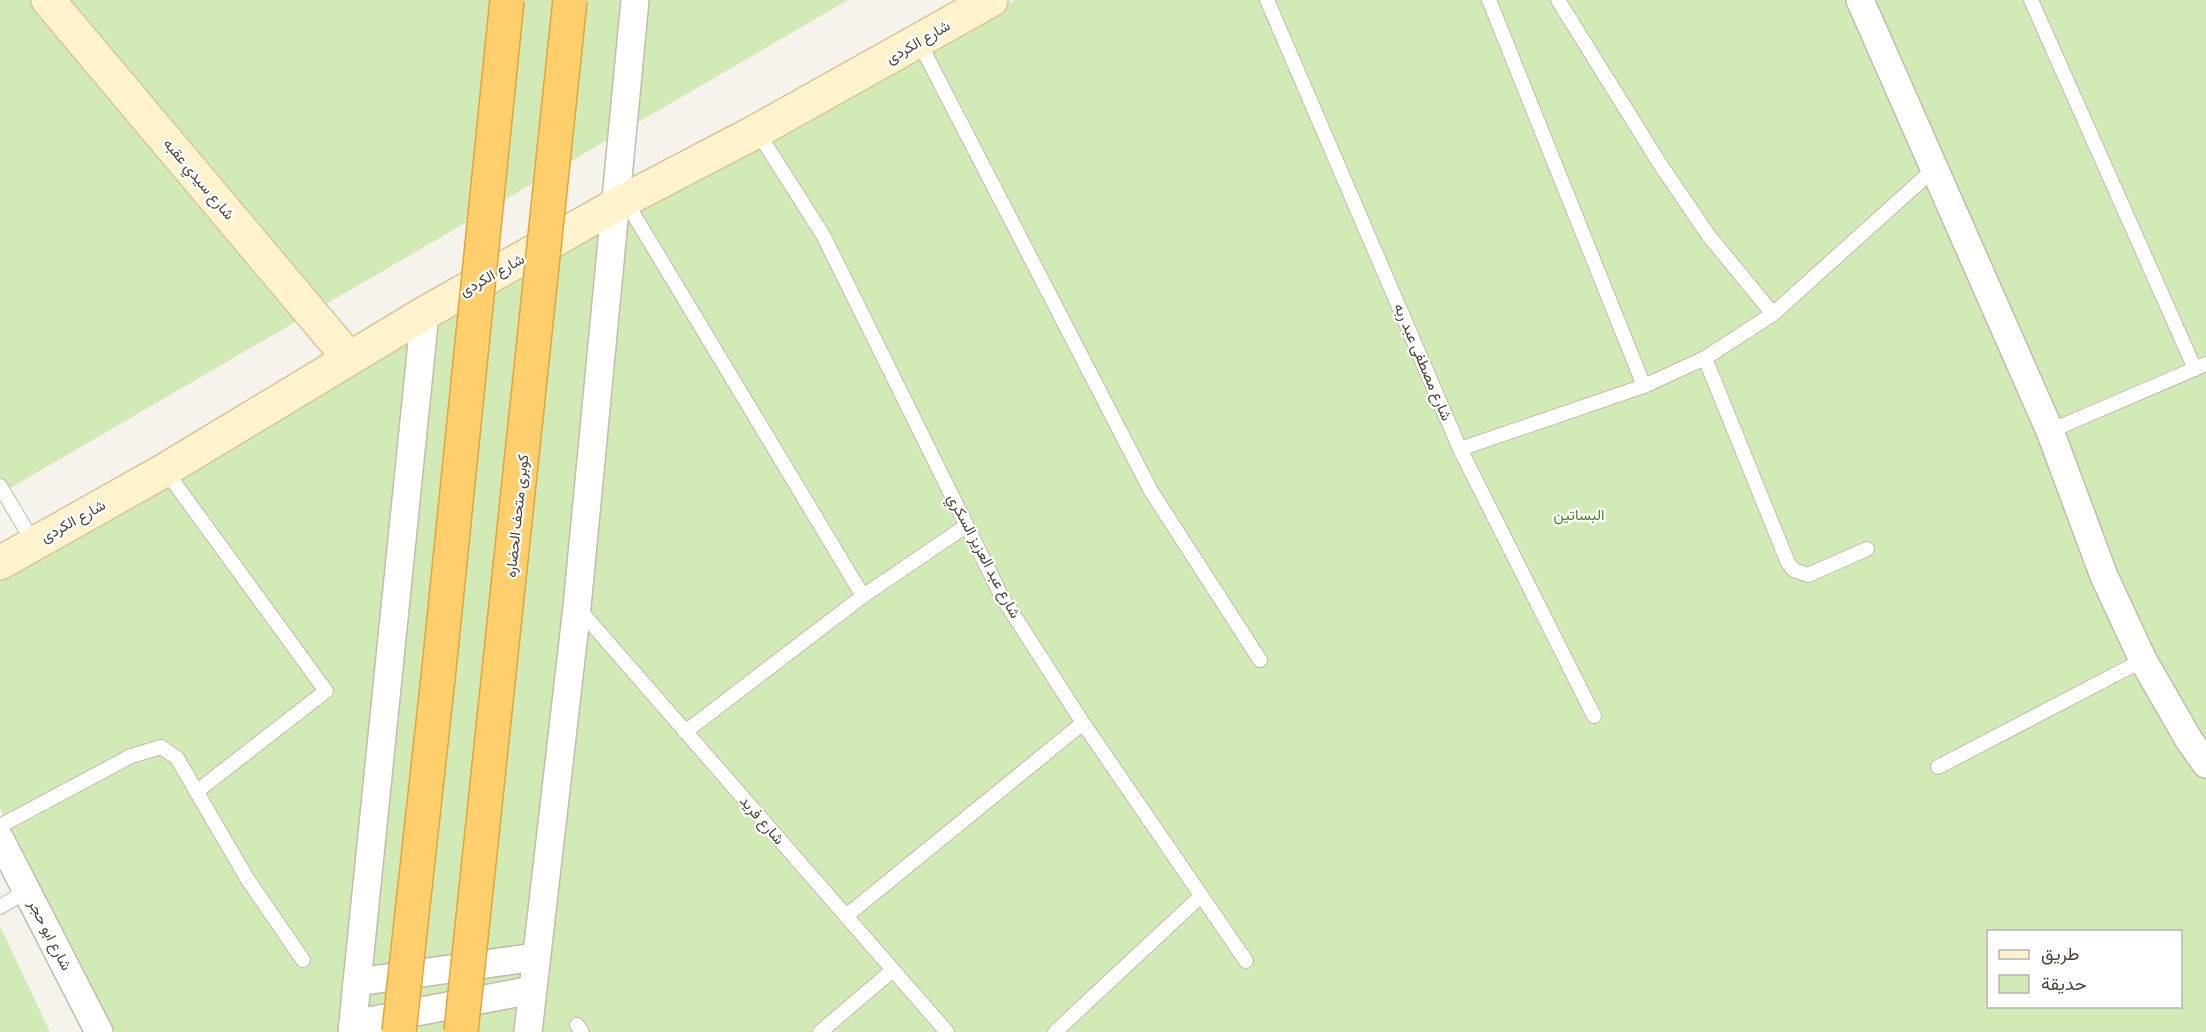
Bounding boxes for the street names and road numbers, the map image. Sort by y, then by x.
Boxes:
street label: شارع الكردى [882,15,954,69]
street label: شارع سيدي عقبه [157,134,239,226]
street label: شارع الكردى [456,249,529,302]
street label: شارع مصطفى عبد ربه [1388,300,1457,424]
street label: كوبرى متحف الحضاره [501,453,533,579]
street label: شارع عبد العزيز السكري [940,490,1025,623]
street label: شارع الكردى [37,495,110,548]
street label: شارع فريد [734,791,789,849]
street label: شارع ابو حجر [22,895,77,975]

